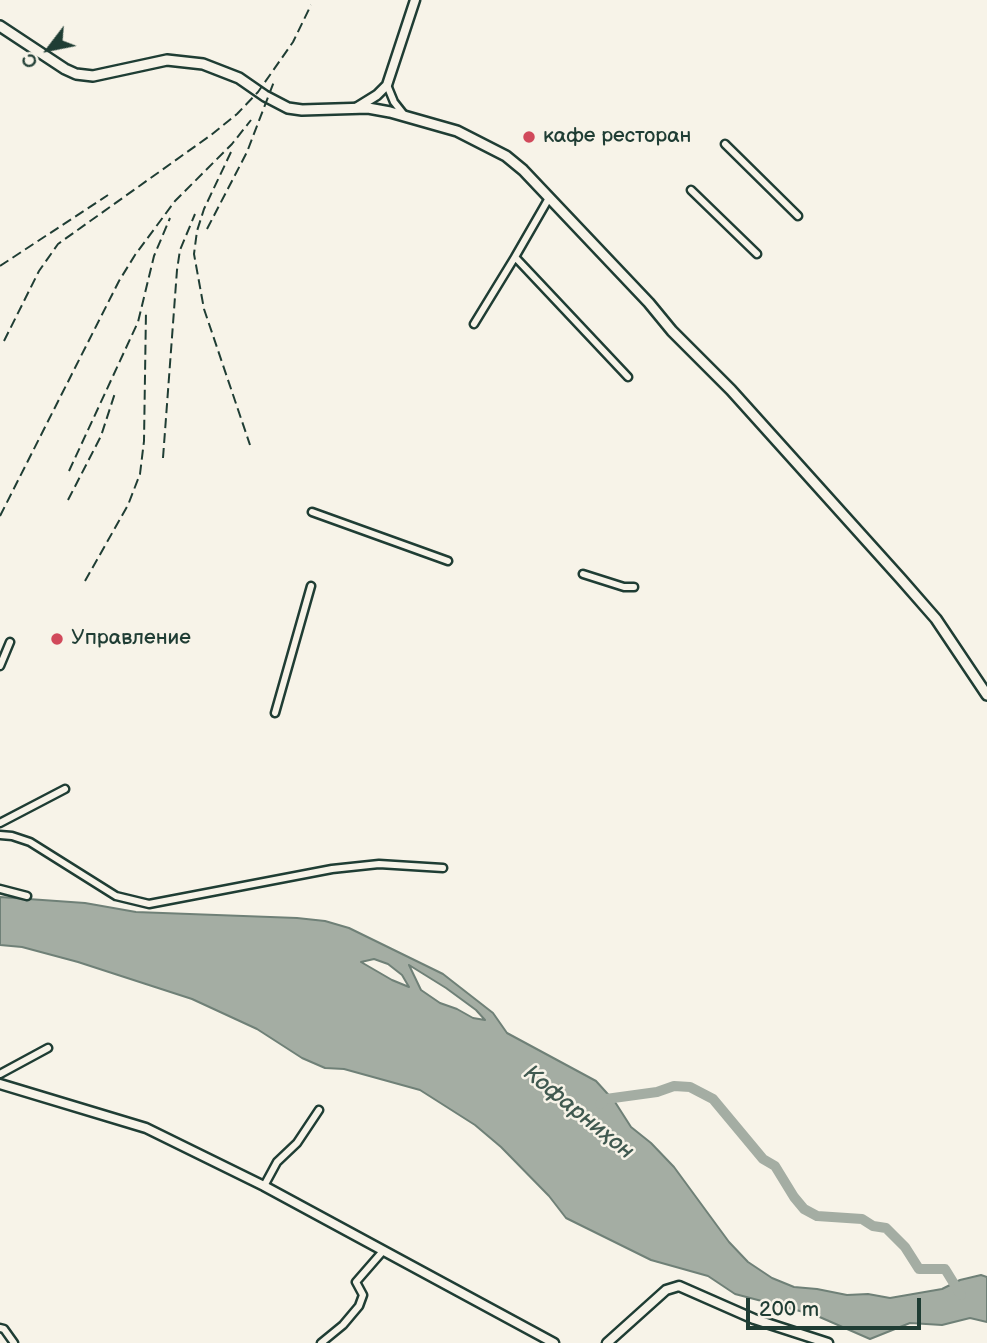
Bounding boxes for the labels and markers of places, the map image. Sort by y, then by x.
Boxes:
place label: кафе ресторан [543,124,691,150]
marker: кафе ресторан [521,129,537,145]
place label: Управление [71,626,191,652]
marker: Управление [49,631,65,647]

